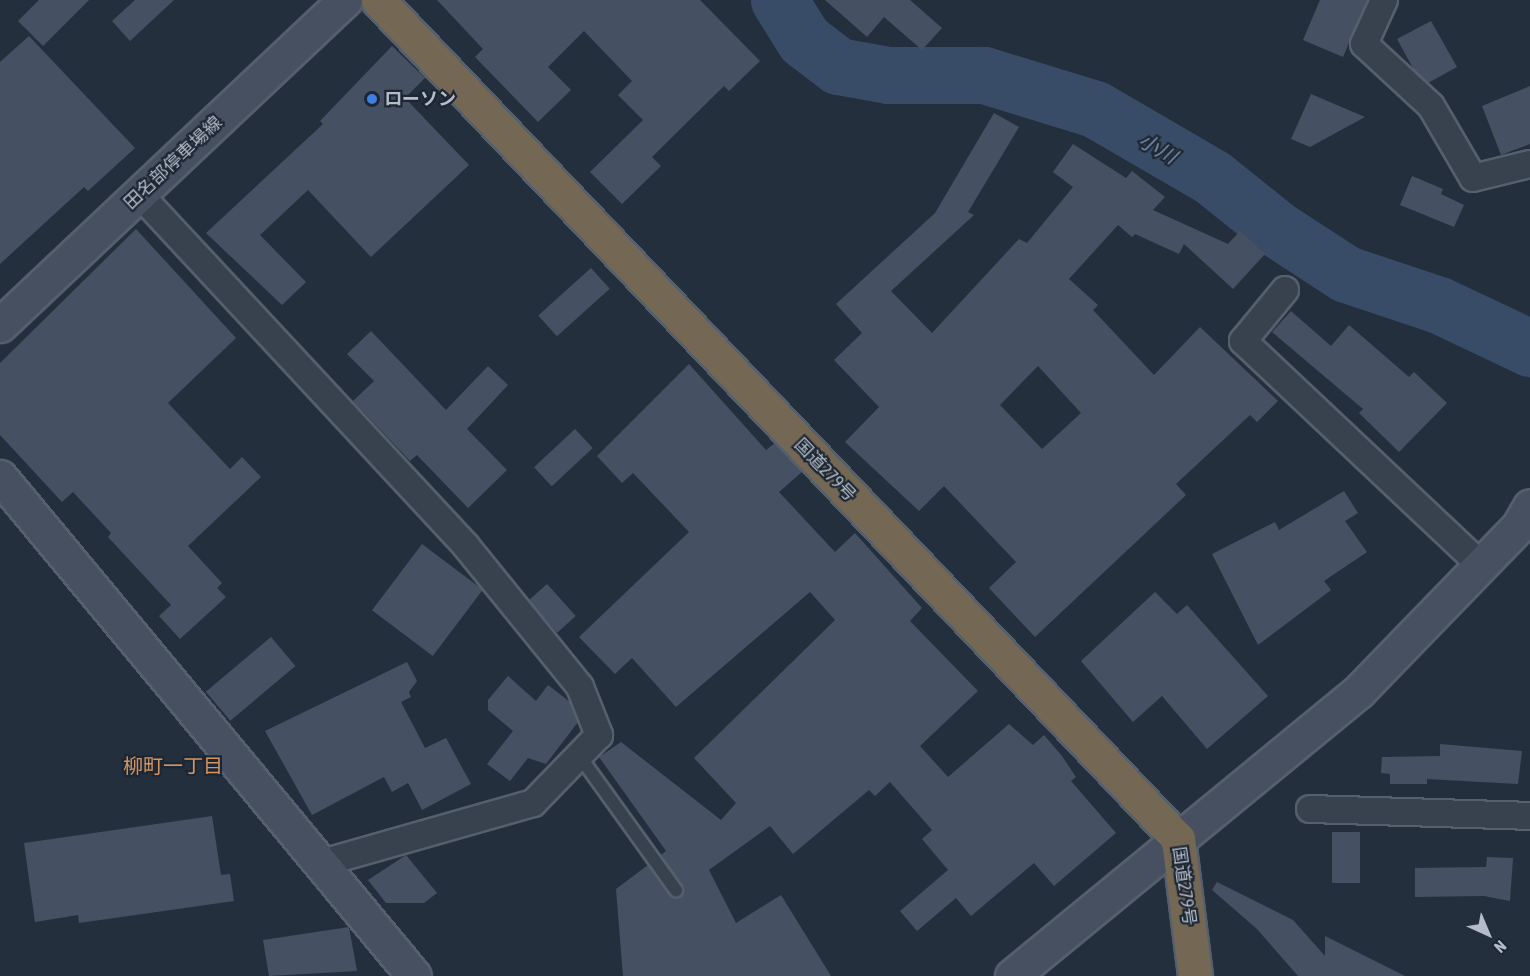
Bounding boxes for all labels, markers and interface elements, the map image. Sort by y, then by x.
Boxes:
place label: ローソン [384,88,456,110]
marker: ローソン [365,92,379,106]
street label: 田名部停車場線 [120,112,226,214]
water label: 小川 [1135,128,1181,168]
street label: 国道279号 [790,434,860,506]
district label: 柳町一丁目 [123,753,223,777]
street label: 国道279号 [1168,845,1200,927]
north arrow [1458,904,1518,964]
text: N [1491,937,1510,957]

